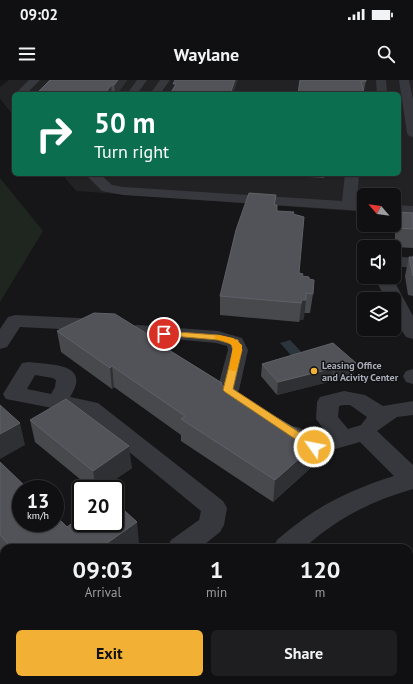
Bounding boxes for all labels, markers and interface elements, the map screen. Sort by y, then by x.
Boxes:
text: 09:02 [20,5,58,24]
icon: menu [16,43,38,65]
text: Waylane [174,43,239,66]
icon: search [375,43,397,65]
text: 50 m [94,104,155,141]
icon: right [28,108,80,160]
text: Turn right [94,140,169,163]
north arrow [357,188,401,232]
map controls [357,188,401,336]
button: sound [357,240,401,284]
button: layers [357,292,401,336]
pin [147,317,181,351]
icon: arrive [153,323,175,345]
place label: Leasing Office and Acivity Center [322,359,399,384]
marker: Leasing Office and Acivity Center [309,366,319,376]
position arrow [293,426,335,468]
speed limit sign: 20 [72,480,124,532]
text: 13 [27,488,49,514]
text: km/h [27,509,49,522]
text: 09:03 [73,554,133,585]
text: 1 [210,554,223,585]
text: 120 [300,554,340,585]
text: Arrival [85,584,121,601]
text: min [206,584,227,601]
text: m [315,584,325,601]
button: Exit [16,630,203,676]
button: Share [211,630,397,676]

